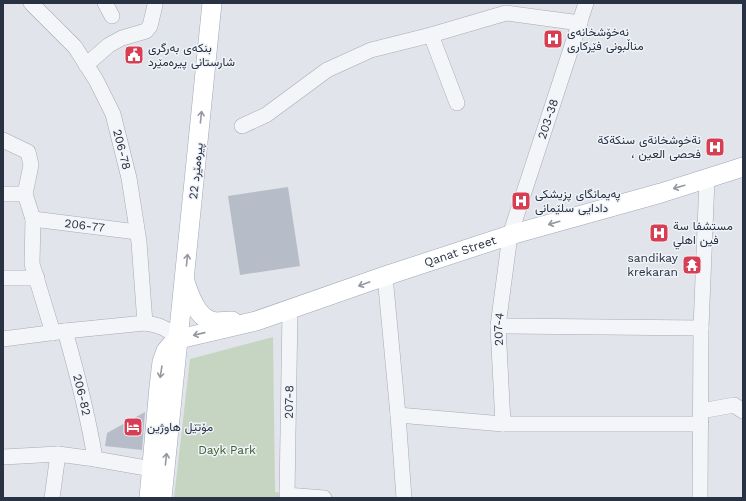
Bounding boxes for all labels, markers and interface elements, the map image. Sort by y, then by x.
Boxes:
place label: نەخۆشخانەی مناڵبونی فێرکاری [567,25,644,54]
hospital icon: نەخۆشخانەی مناڵبونی فێرکاری [542,28,564,50]
place label: بنکەی بەرگری شارستانی پیرەمێرد [148,41,235,70]
public building icon: بنکەی بەرگری شارستانی پیرەمێرد [123,44,145,66]
street label: 203-38 [535,97,561,141]
one-way arrow [198,111,205,124]
street label: 206-78 [110,128,134,171]
place label: نةخوشخانةى سنكةكة ، فحصى العين [598,133,701,162]
hospital icon: نةخوشخانةى سنكةكة ، فحصى العين [704,136,726,158]
street label: 22 پیرەمێرد [186,142,207,200]
one-way arrow [673,184,686,191]
place label: پەیمانگای پزیشکی دادایی سلێمانی [535,187,621,216]
hospital icon: پەیمانگای پزیشکی دادایی سلێمانی [510,190,532,212]
street label: 206-77 [64,216,106,235]
place label: مستشفا سة فين اهلي [673,219,733,250]
one-way arrow [548,220,561,227]
hospital icon: مستشفا سة فين اهلي [648,222,670,244]
street label: Qanat Street [422,233,498,270]
place label: sandikay krekaran [627,251,679,279]
one-way arrow [183,254,190,267]
temple icon: sandikay krekaran [681,254,703,276]
one-way arrow [358,280,370,288]
street label: 207-4 [491,311,507,346]
one-way arrow [193,331,206,338]
one-way arrow [157,365,165,378]
street label: 206-82 [70,373,94,417]
street label: 207-8 [282,385,296,419]
hotel icon: مۆتێل هاوژین [122,416,144,438]
place label: مۆتێل هاوژین [147,420,213,435]
park label: Dayk Park [198,443,256,457]
one-way arrow [163,453,170,466]

